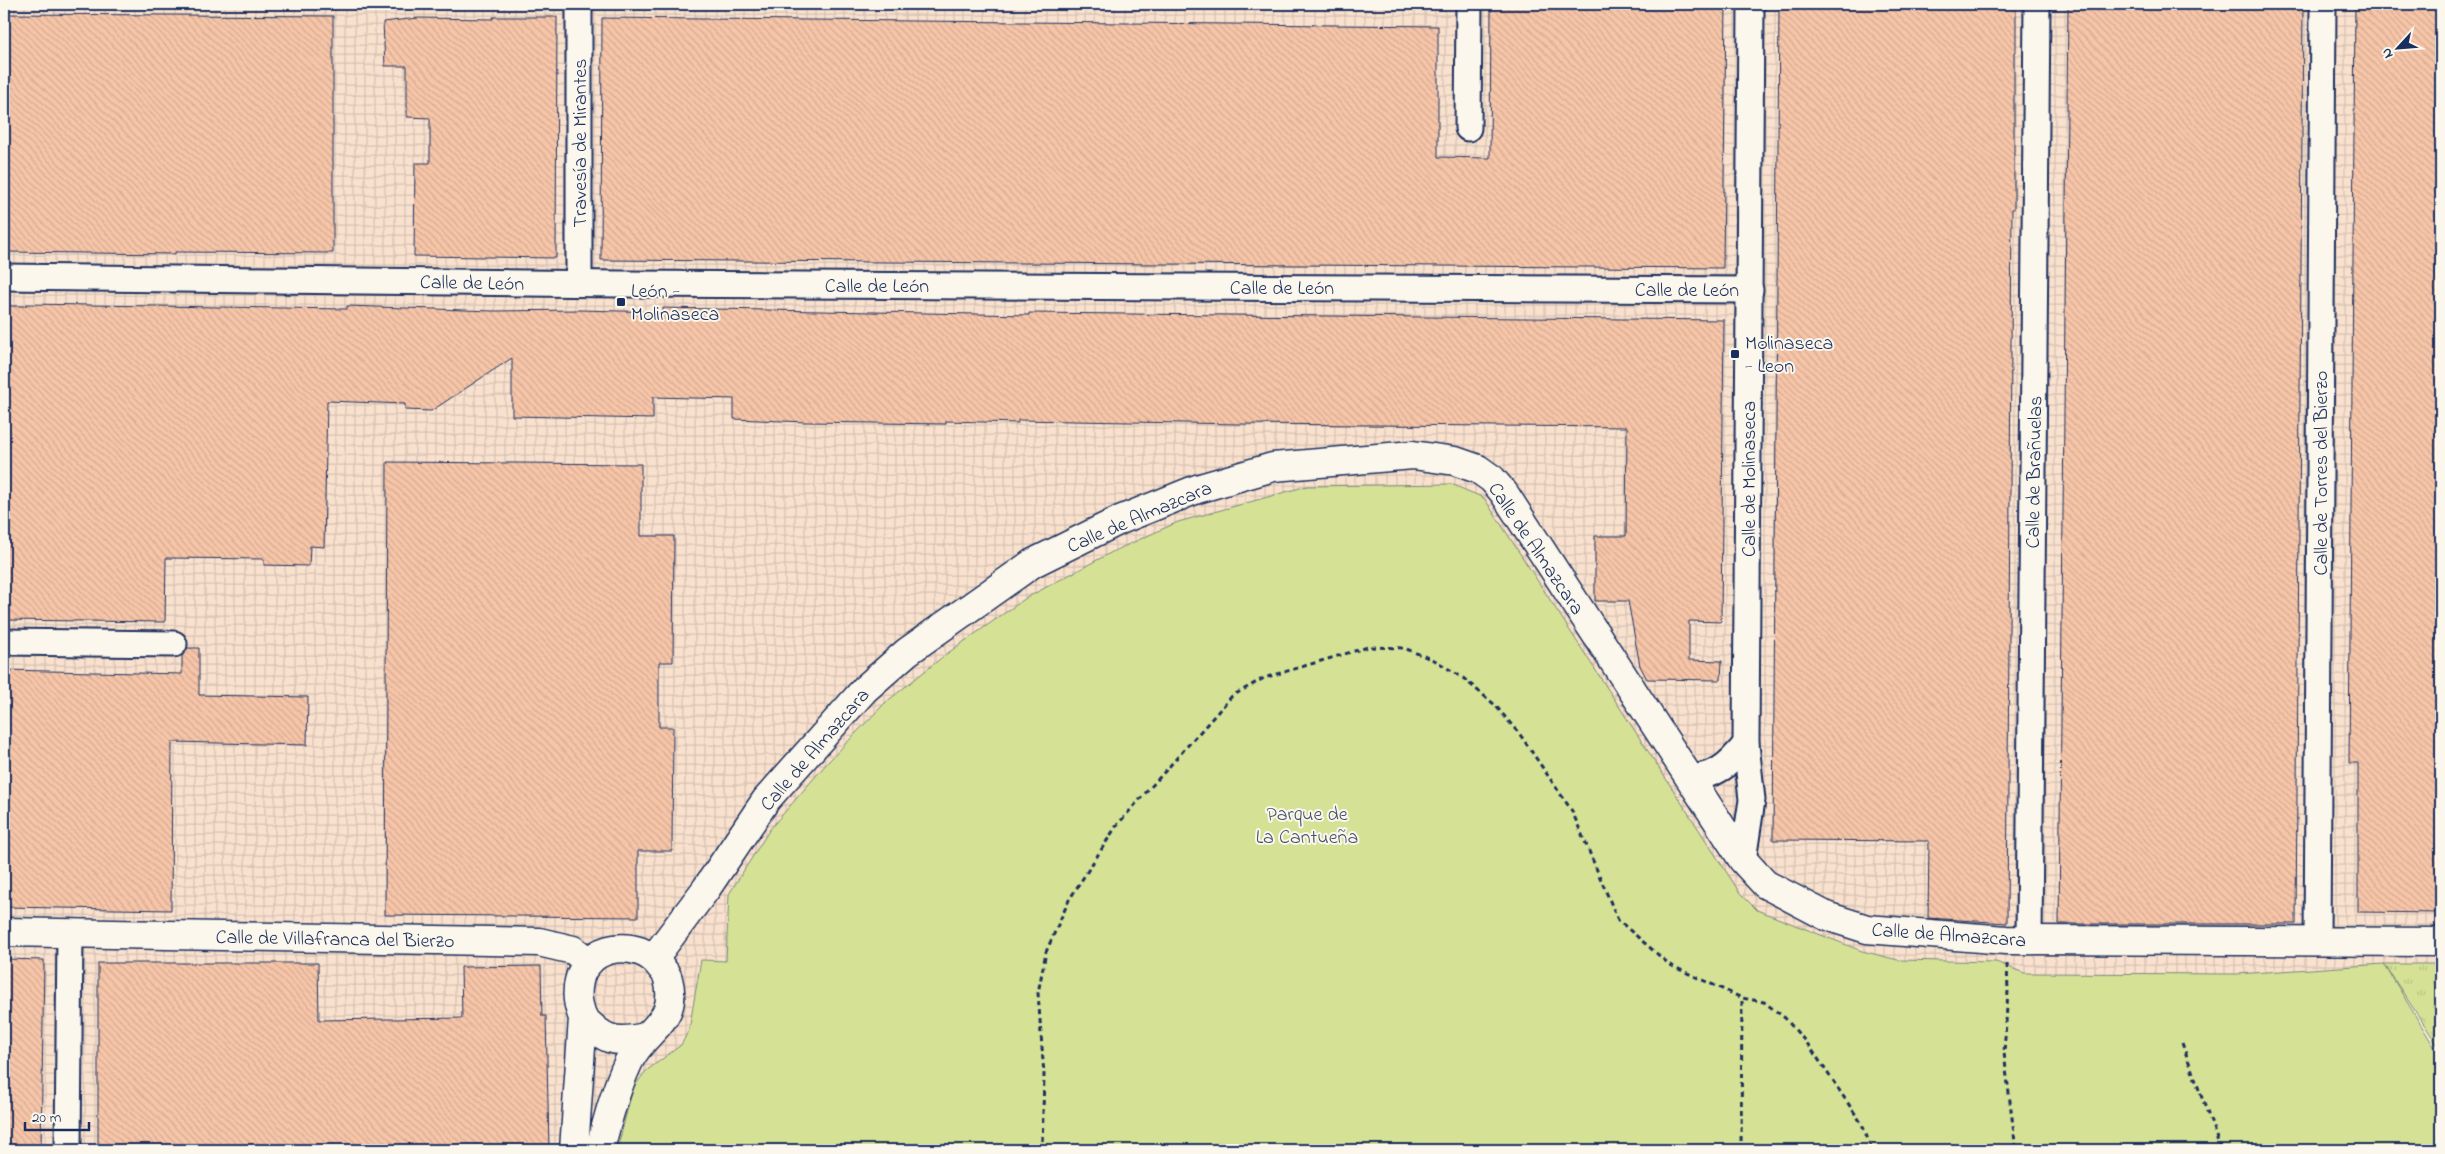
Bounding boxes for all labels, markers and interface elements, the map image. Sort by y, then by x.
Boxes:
north arrow [2372,22,2422,72]
text: N [2376,44,2399,62]
street label: Travesía de Mirantes [567,59,596,227]
street label: Calle de León [420,269,524,300]
street label: Calle de León [825,273,929,302]
street label: Calle de León [1230,275,1334,304]
street label: Calle de León [1635,277,1739,306]
place label: León - Molinaseca [631,278,719,330]
marker: León - Molinaseca [615,296,627,308]
place label: Molinaseca - Leon [1745,330,1833,382]
marker: Molinaseca - Leon [1729,348,1741,360]
street label: Calle de Torres del Bierzo [2308,371,2337,575]
street label: Calle de Brañuelas [2020,395,2051,549]
street label: Calle de Molinaseca [1736,401,1765,557]
street label: Calle de Almazcara [1063,475,1217,562]
street label: Calle de Almazcara [1480,477,1590,622]
street label: Calle de Almazcara [754,683,878,819]
park label: Parque de La Cantueña [1256,801,1358,853]
street label: Calle de Almazcara [1871,917,2027,956]
street label: Calle de Villafranca del Bierzo [215,924,455,957]
scale bar [25,1099,89,1131]
text: 20 m [32,1107,62,1129]

